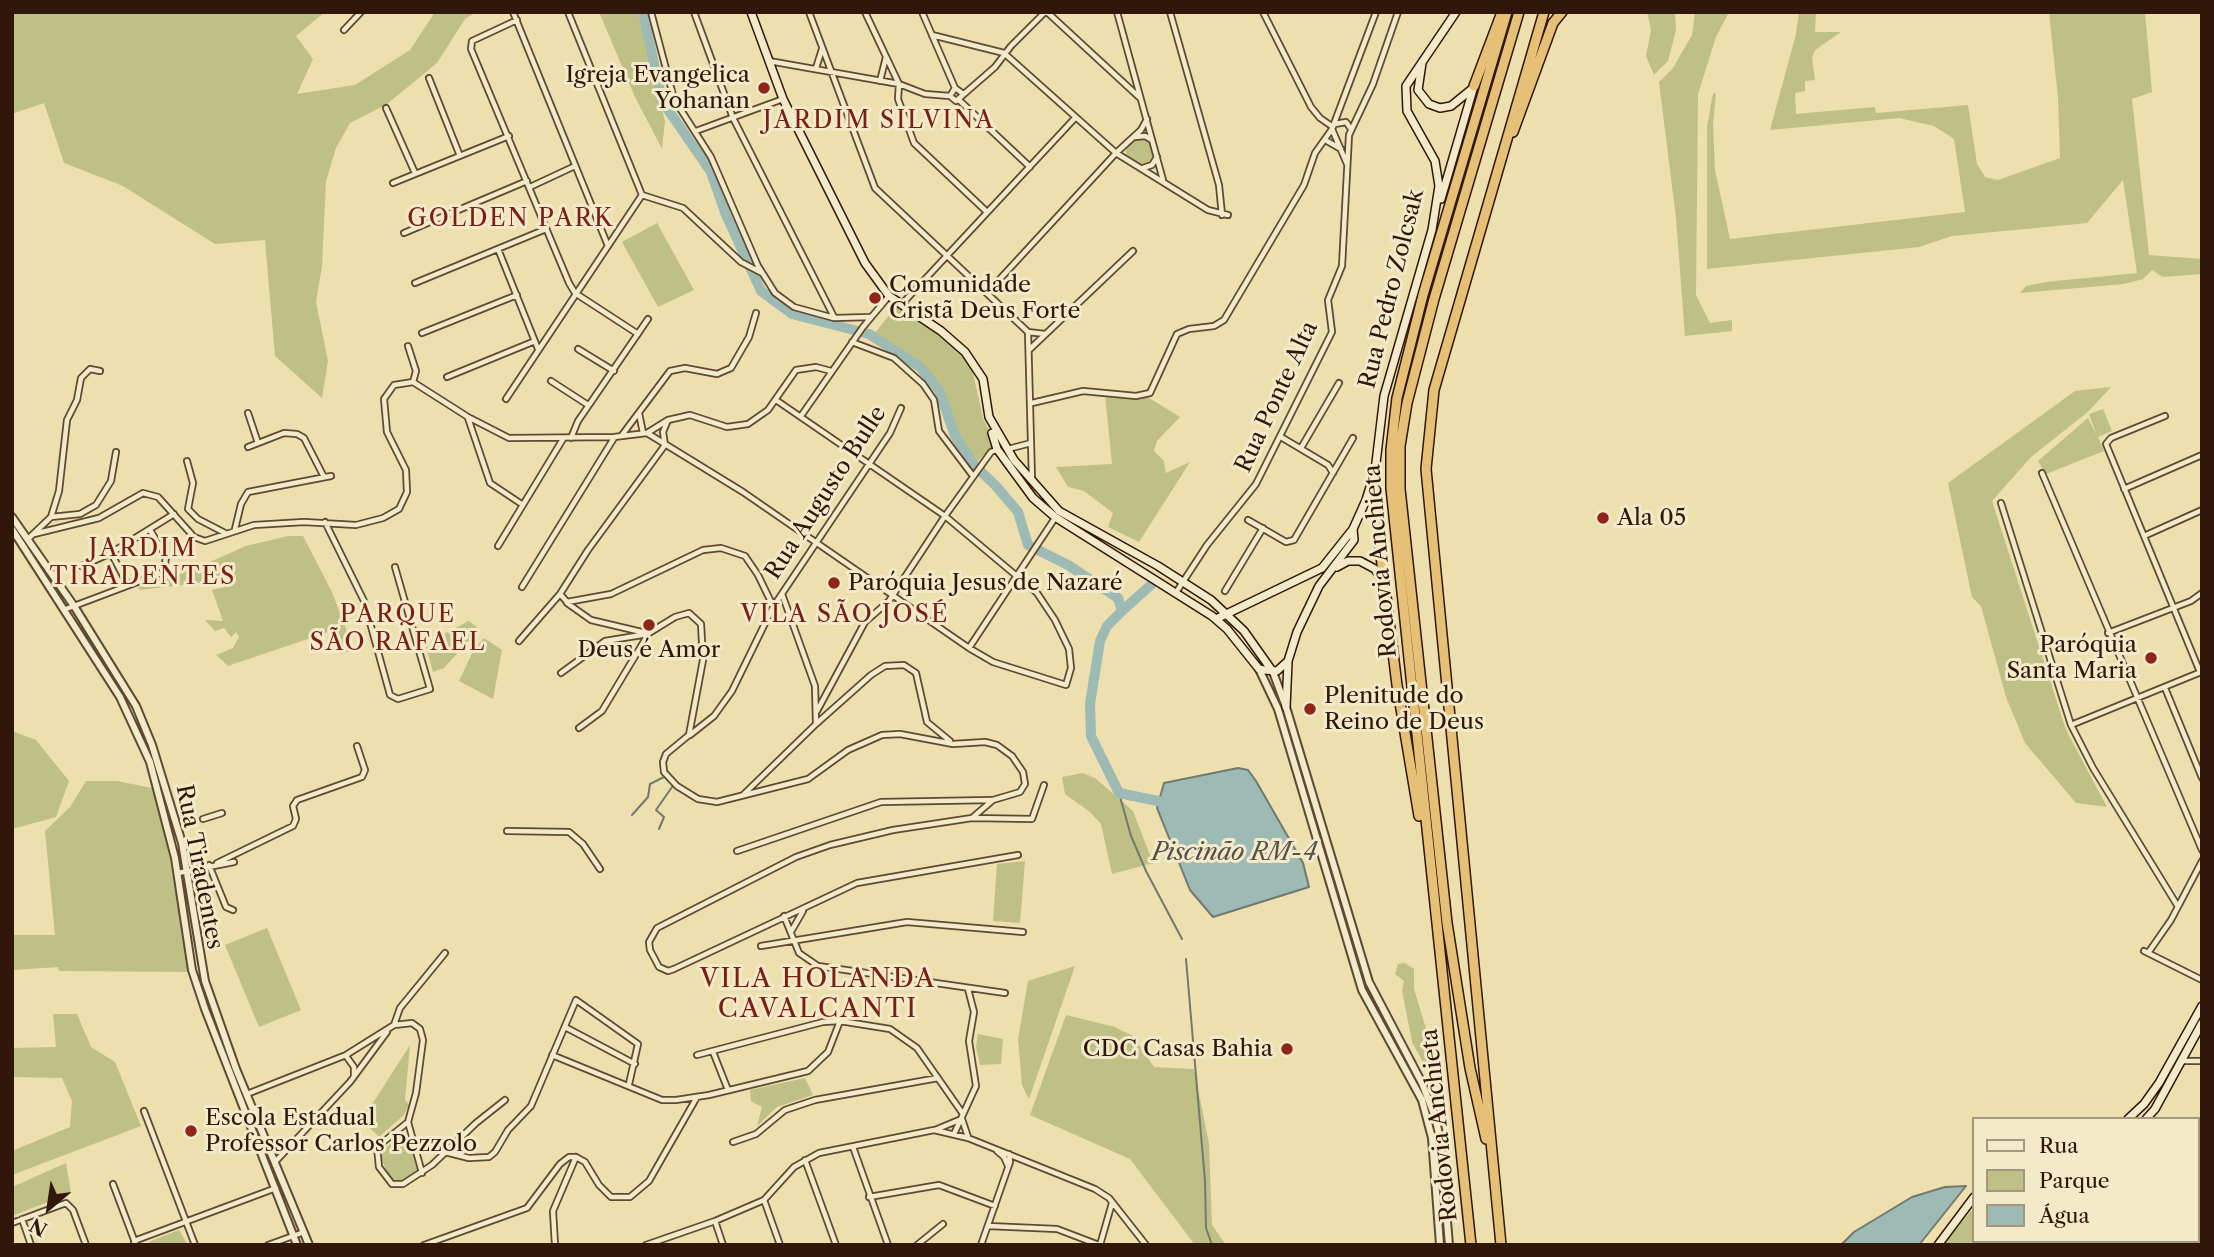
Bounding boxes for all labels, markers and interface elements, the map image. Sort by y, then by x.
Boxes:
place label: Igreja Evangelica Yohanan [565,61,750,115]
marker: Igreja Evangelica Yohanan [756,80,772,96]
district label: JARDIM SILVINA [765,107,993,135]
street label: Rua Pedro Zolcsak [1354,187,1430,391]
district label: GOLDEN PARK [409,205,613,233]
place label: Comunidade Cristã Deus Forte [889,271,1080,325]
marker: Comunidade Cristã Deus Forte [867,290,883,306]
street label: Rua Ponte Alta [1230,317,1324,477]
street label: Rua Augusto Bulle [760,401,892,585]
street label: Rodovia Anchieta [1359,463,1403,659]
place label: Ala 05 [1617,504,1686,532]
marker: Ala 05 [1595,510,1611,526]
district label: JARDIM TIRADENTES [51,535,235,591]
place label: Paróquia Jesus de Nazaré [848,569,1123,597]
marker: Paróquia Jesus de Nazaré [826,575,842,591]
district label: PARQUE SÃO RAFAEL [311,601,485,657]
district label: VILA SÃO JOSÉ [742,601,948,629]
marker: Deus é Amor [641,617,657,633]
place label: Paróquia Santa Maria [2006,631,2137,685]
place label: Deus é Amor [577,636,721,664]
marker: Paróquia Santa Maria [2143,650,2159,666]
place label: Plenitude do Reino de Deus [1324,682,1484,736]
marker: Plenitude do Reino de Deus [1302,701,1318,717]
street label: Rua Tiradentes [170,782,228,952]
water label: Piscinão RM-4 [1152,839,1316,867]
district label: VILA HOLANDA CAVALCANTI [701,963,935,1024]
street label: Rodovia Anchieta [1416,1027,1464,1223]
place label: CDC Casas Bahia [1083,1035,1273,1063]
marker: CDC Casas Bahia [1279,1041,1295,1057]
place label: Escola Estadual Professor Carlos Pezzolo [205,1104,477,1158]
legend [1972,1117,2200,1243]
marker: Escola Estadual Professor Carlos Pezzolo [183,1123,199,1139]
text: Rua [2039,1133,2078,1158]
text: Parque [2039,1168,2110,1193]
north arrow [14,1173,84,1243]
text: Água [2039,1203,2090,1228]
text: N [26,1213,51,1241]

